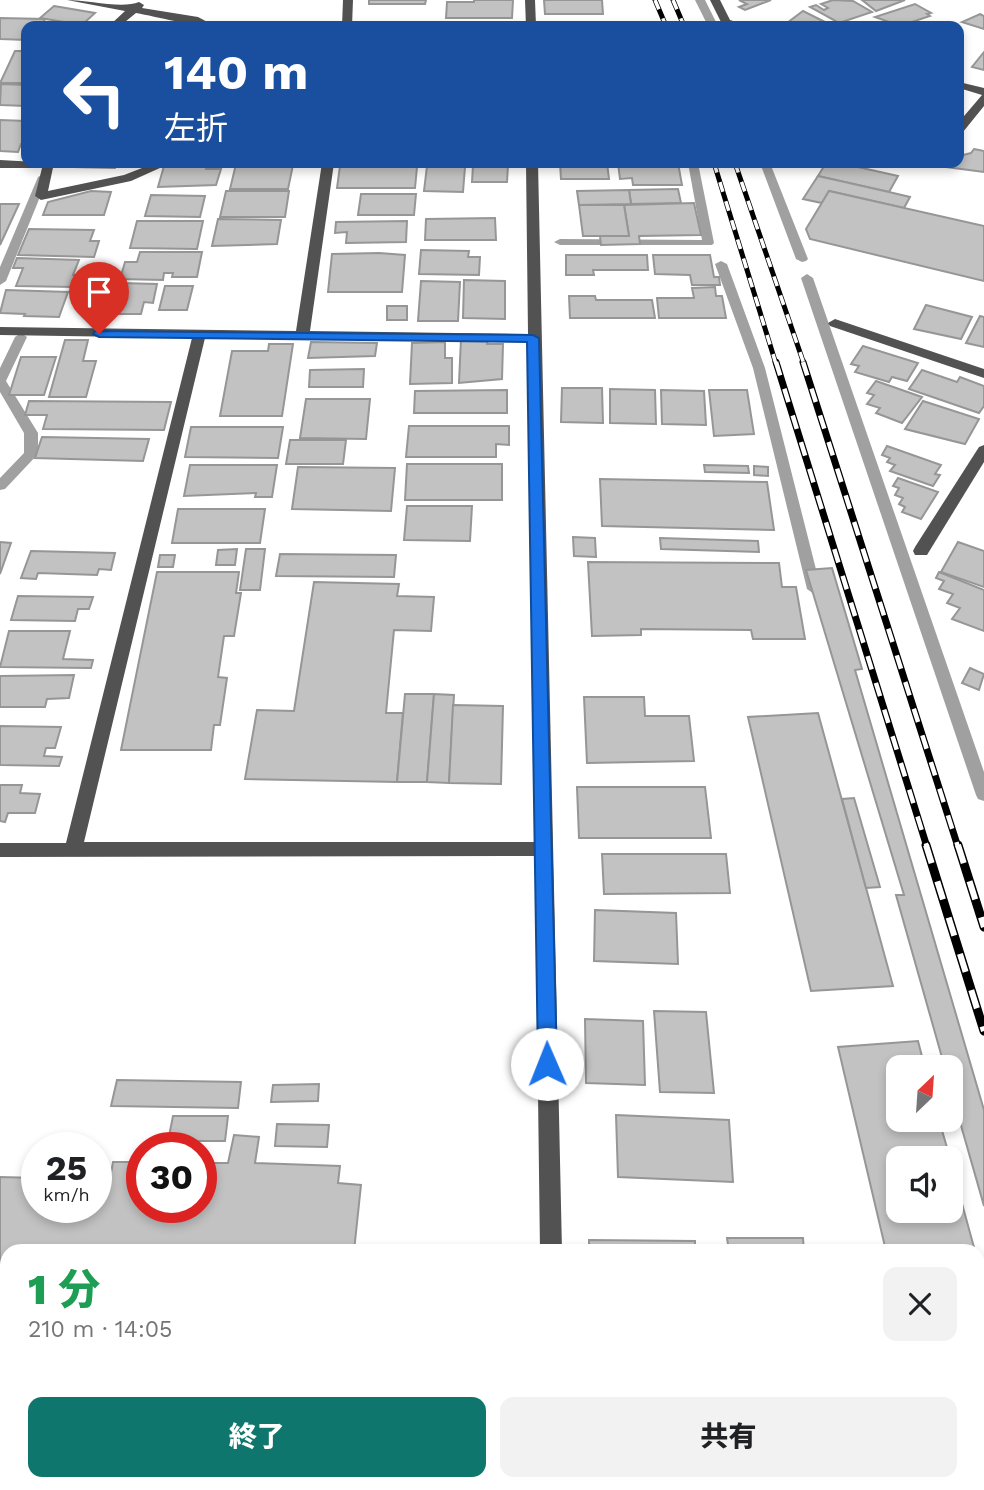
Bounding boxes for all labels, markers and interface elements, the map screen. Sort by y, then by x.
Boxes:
text: 140 m [164,43,308,101]
icon: left [49,49,140,140]
text: 左折 [164,109,228,147]
pin [69,262,129,334]
icon: arrive [80,273,118,311]
position arrow [510,1027,584,1101]
north arrow [886,1055,962,1132]
map controls [886,1055,963,1223]
speed limit sign: 30 [126,1132,217,1223]
button: sound [886,1146,963,1223]
text: 25 [46,1147,87,1189]
text: km/h [43,1184,90,1205]
text: 1 分 [28,1265,100,1314]
button: close [883,1267,957,1341]
text: 210 m · 14:05 [28,1316,172,1343]
button: 終了 [28,1397,486,1477]
button: 共有 [500,1397,957,1477]

